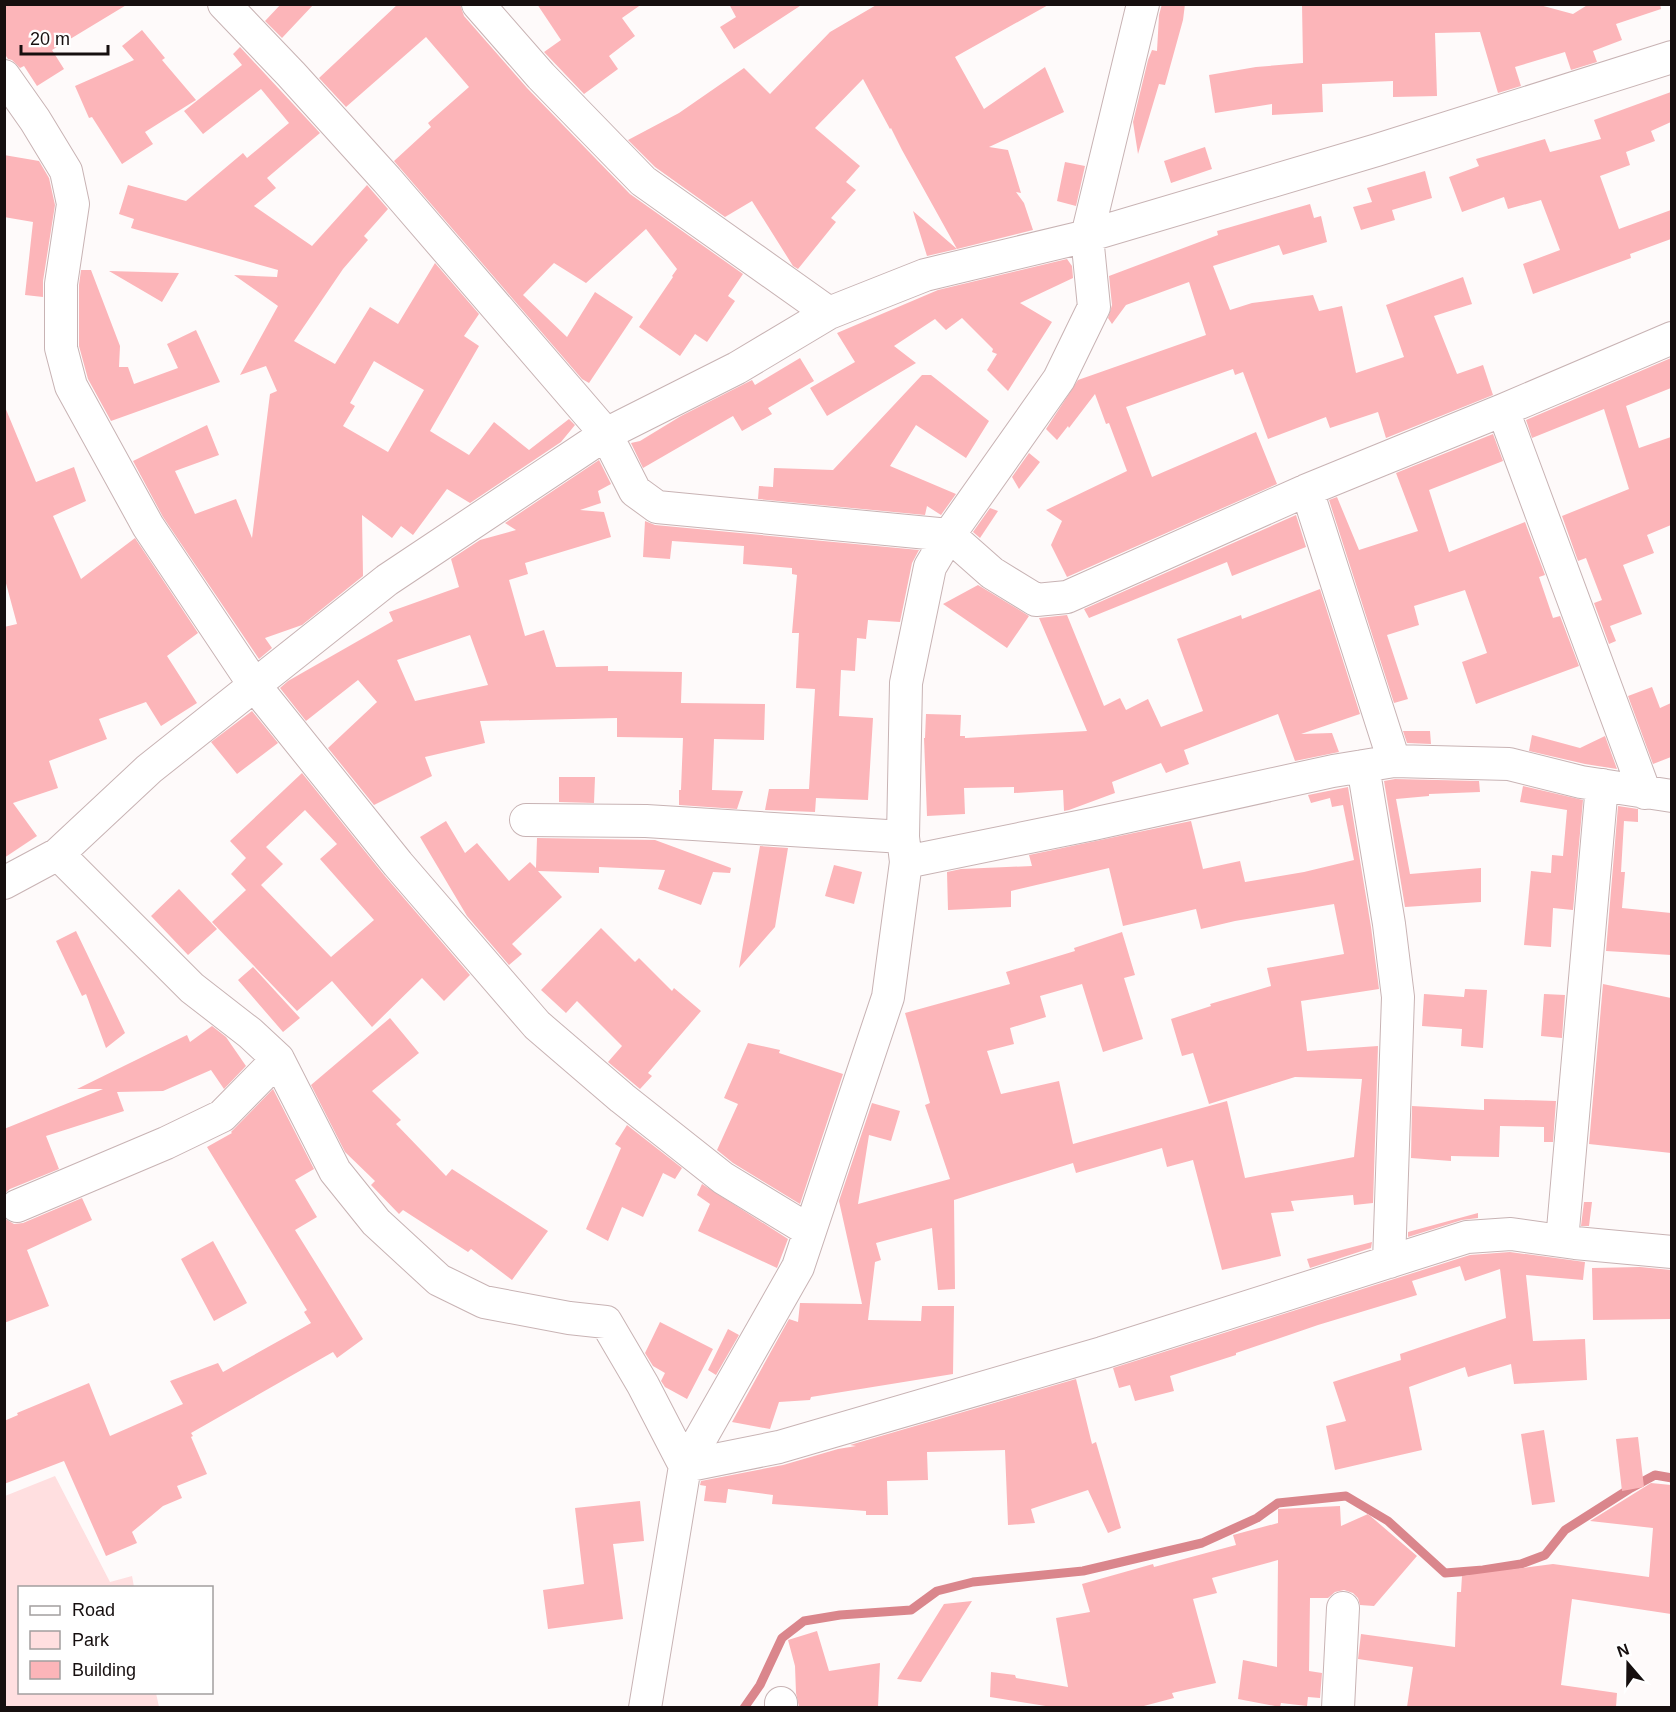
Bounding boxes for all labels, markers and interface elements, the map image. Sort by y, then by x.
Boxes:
scale bar [21,18,108,56]
text: 20 m [30,29,70,49]
legend [18,1586,213,1694]
text: Road [72,1600,115,1620]
text: Park [72,1630,110,1650]
north arrow [1598,1634,1658,1694]
text: N [1615,1640,1631,1660]
text: Building [72,1660,136,1680]

